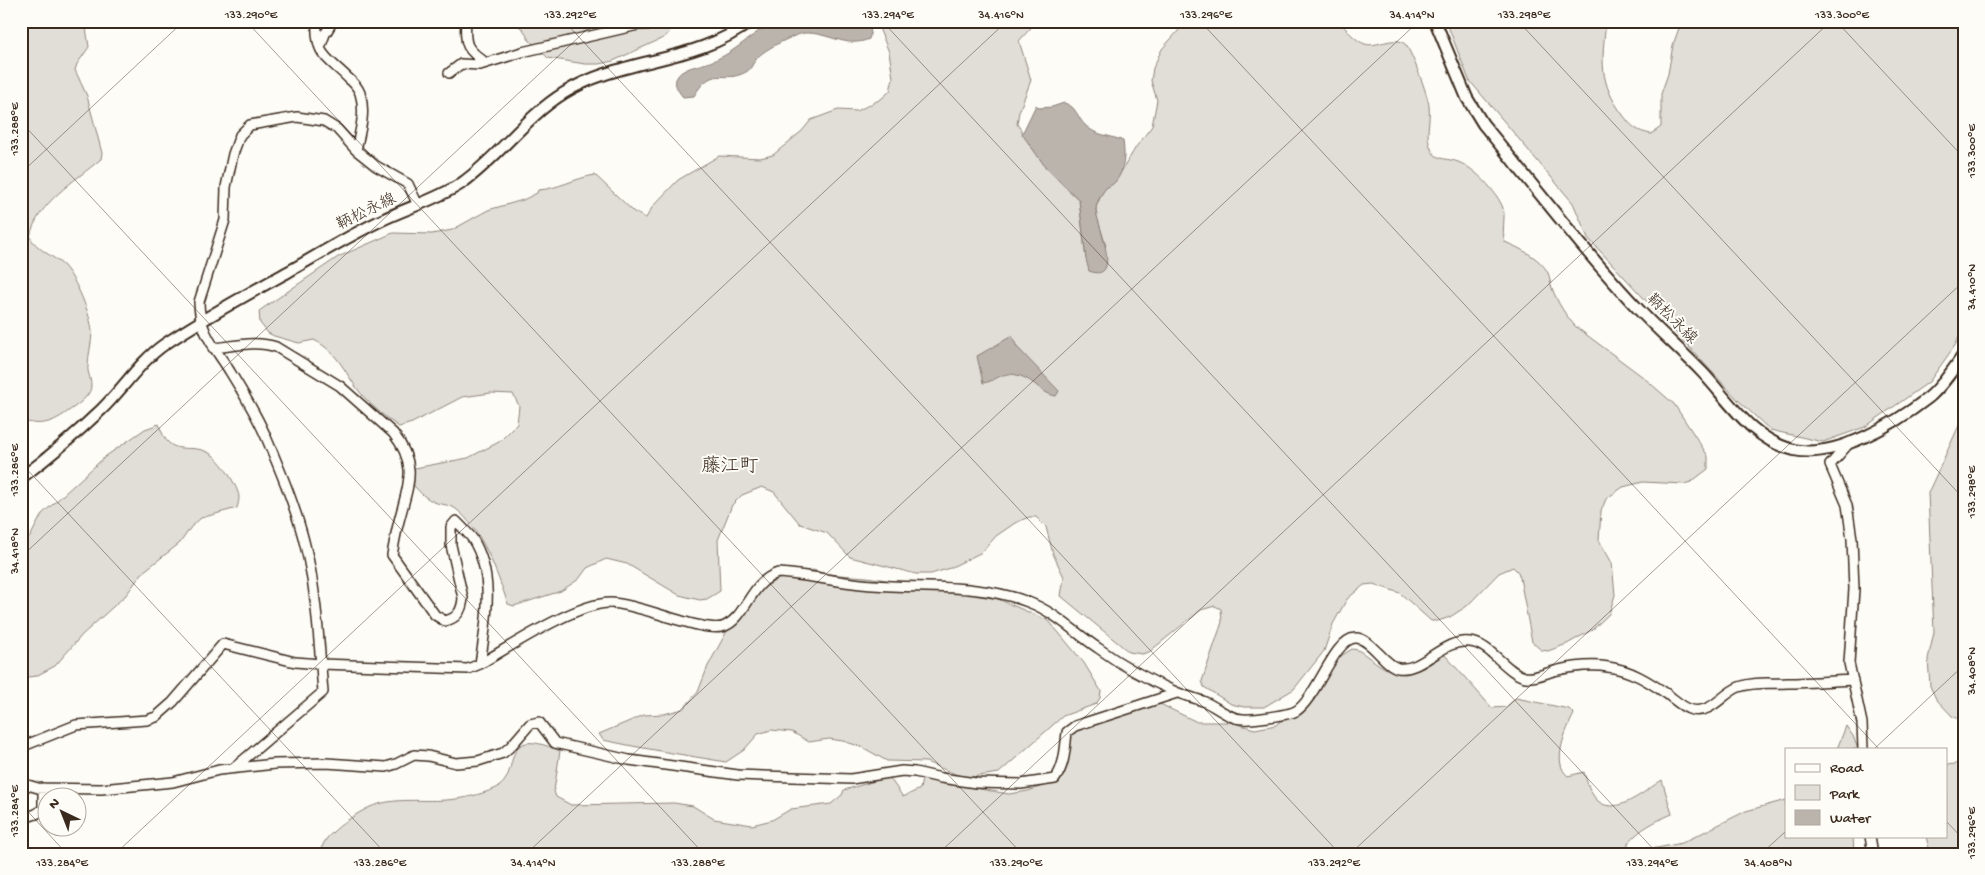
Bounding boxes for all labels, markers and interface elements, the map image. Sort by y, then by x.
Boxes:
text: 133.290°E [224,9,278,23]
text: 133.292°E [543,9,596,23]
text: 133.294°E [861,9,914,23]
text: 34.416°N [977,9,1024,23]
text: 133.296°E [1179,9,1232,23]
text: 34.414°N [1388,9,1435,23]
text: 133.298°E [1497,9,1551,23]
text: 133.300°E [1814,9,1869,23]
text: 133.288°E [9,102,23,156]
text: 133.300°E [1966,124,1980,179]
street label: 鞆松永線 [333,189,400,236]
text: 34.410°N [1966,264,1980,311]
street label: 鞆松永線 [1642,289,1702,349]
text: 133.286°E [9,443,23,497]
district label: 藤江町 [701,455,759,479]
text: 133.298°E [1966,465,1980,519]
text: 34.418°N [9,528,23,575]
text: 34.408°N [1966,647,1980,696]
legend [1785,748,1948,838]
text: Road [1830,760,1864,778]
text: 133.284°E [9,784,23,838]
text: Park [1829,786,1860,804]
north arrow [38,788,88,838]
text: N [46,795,64,814]
text: 133.296°E [1966,807,1980,860]
text: Water [1830,810,1872,828]
text: 133.284°E [35,857,89,871]
text: 133.286°E [353,857,407,871]
text: 34.414°N [509,857,556,871]
text: 133.288°E [671,857,725,871]
text: 133.290°E [989,857,1043,871]
text: 133.292°E [1307,857,1360,871]
text: 133.294°E [1625,857,1678,871]
text: 34.408°N [1743,857,1792,871]

